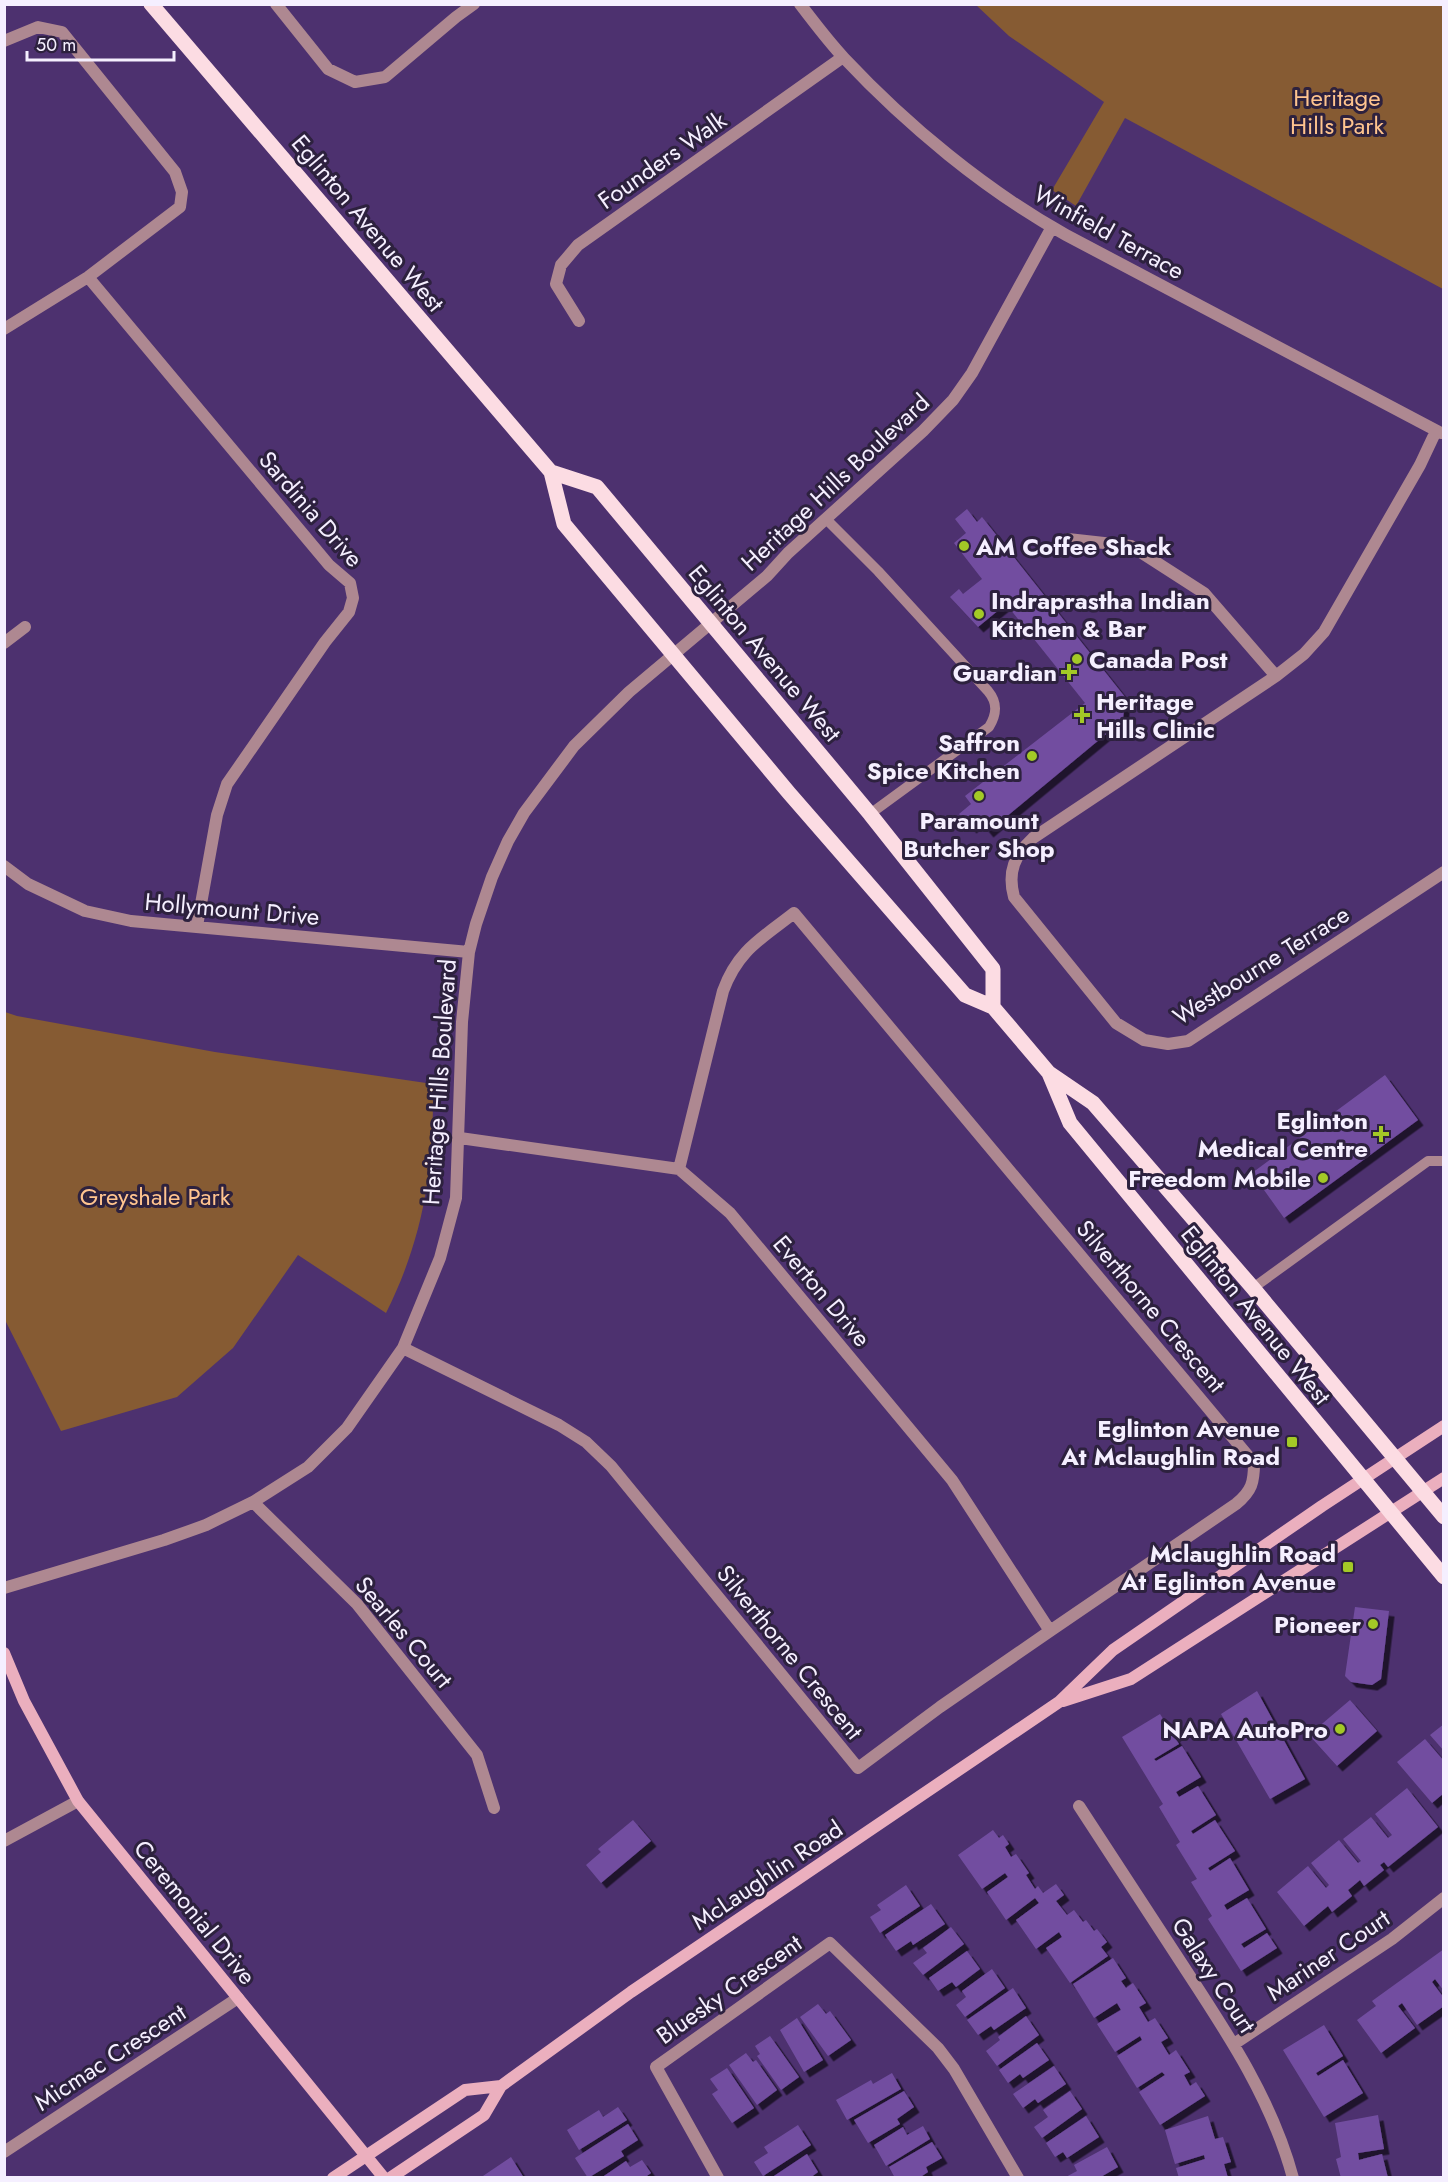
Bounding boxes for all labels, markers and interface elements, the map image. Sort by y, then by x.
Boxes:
scale bar [27,24,174,62]
text: 50 m [36,32,76,58]
park label: Heritage Hills Park [1290,80,1384,143]
street label: Founders Walk [591,102,734,217]
street label: Eglinton Avenue West [283,127,453,319]
street label: Winfield Terrace [1027,176,1191,288]
street label: Heritage Hills Boulevard [733,385,937,579]
street label: Sardinia Drive [251,443,371,575]
place label: AM Coffee Shack [975,529,1172,564]
marker: AM Coffee Shack [957,539,971,553]
street label: Eglinton Avenue West [680,557,850,749]
place label: Indraprastha Indian Kitchen & Bar [991,583,1210,646]
marker: Indraprastha Indian Kitchen & Bar [972,607,986,621]
place label: Canada Post [1089,642,1228,677]
marker: Canada Post [1070,652,1084,666]
place label: Guardian [953,655,1057,690]
marker: Guardian [1062,665,1076,679]
place label: Heritage Hills Clinic [1096,684,1215,747]
marker: Heritage Hills Clinic [1073,706,1091,724]
place label: Saffron Spice Kitchen [867,725,1020,788]
marker: Saffron Spice Kitchen [1025,749,1039,763]
marker: Paramount Butcher Shop [972,789,986,803]
place label: Paramount Butcher Shop [903,803,1055,866]
street label: Hollymount Drive [143,884,321,934]
street label: Westbourne Terrace [1166,897,1356,1033]
street label: Heritage Hills Boulevard [413,958,465,1206]
place label: Eglinton Medical Centre [1198,1103,1368,1166]
marker: Eglinton Medical Centre [1372,1125,1390,1143]
place label: Freedom Mobile [1128,1161,1311,1196]
marker: Freedom Mobile [1316,1171,1330,1185]
park label: Greyshale Park [80,1179,231,1214]
street label: Silverthorne Crescent [1068,1212,1234,1400]
street label: Eglinton Avenue West [1173,1218,1339,1412]
street label: Everton Drive [765,1228,879,1354]
place label: Eglinton Avenue At Mclaughlin Road [1060,1411,1280,1474]
marker: Eglinton Avenue At Mclaughlin Road [1285,1435,1299,1449]
place label: Mclaughlin Road At Eglinton Avenue [1120,1536,1336,1599]
street label: Silverthorne Crescent [708,1557,872,1747]
marker: Mclaughlin Road At Eglinton Avenue [1341,1560,1355,1574]
street label: Searles Court [347,1569,461,1696]
place label: Pioneer [1274,1607,1361,1642]
marker: Pioneer [1366,1617,1380,1631]
place label: NAPA AutoPro [1162,1712,1328,1747]
marker: NAPA AutoPro [1333,1722,1347,1736]
street label: McLaughlin Road [684,1811,850,1939]
street label: Ceremonial Drive [126,1832,264,1992]
street label: Mariner Court [1259,1901,1397,2009]
street label: Galaxy Court [1164,1910,1265,2040]
street label: Bluesky Crescent [649,1926,809,2052]
street label: Micmac Crescent [27,1995,193,2119]

